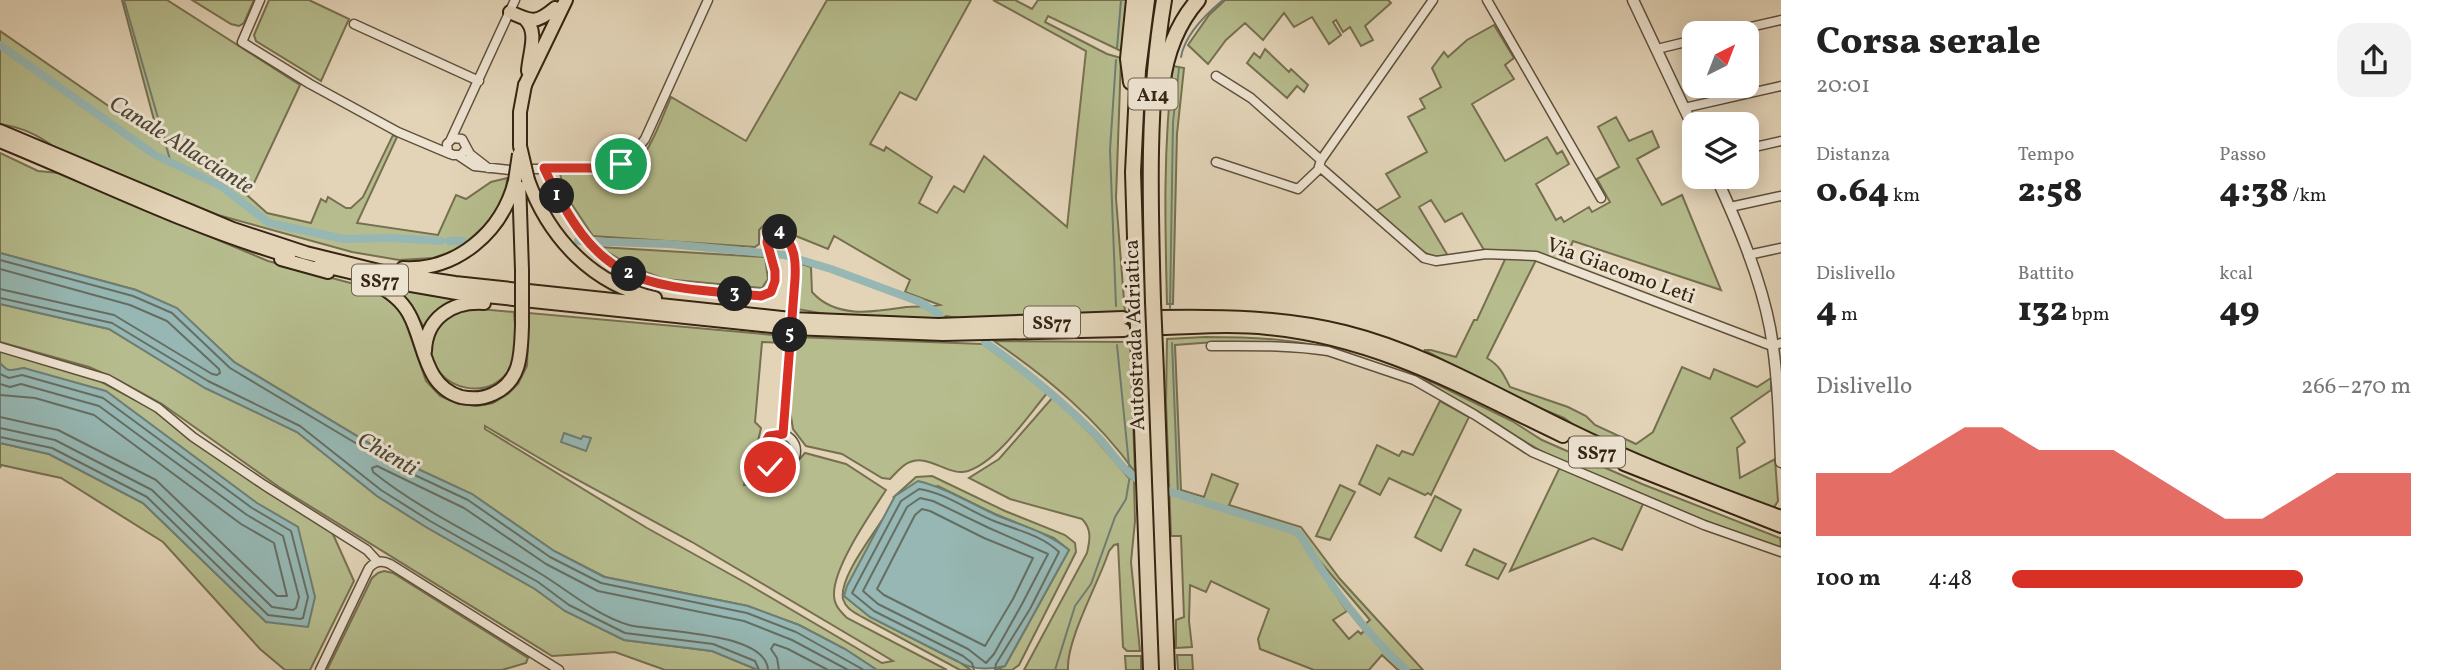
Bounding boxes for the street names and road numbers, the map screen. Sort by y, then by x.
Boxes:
road number: A14 [1128,78,1178,110]
street label: Via Giacomo Leti [1542,231,1699,312]
street label: Autostrada Adriatica [1118,239,1153,431]
road number: SS77 [352,264,408,296]
road number: SS77 [1024,306,1080,338]
road number: SS77 [1569,436,1625,467]

